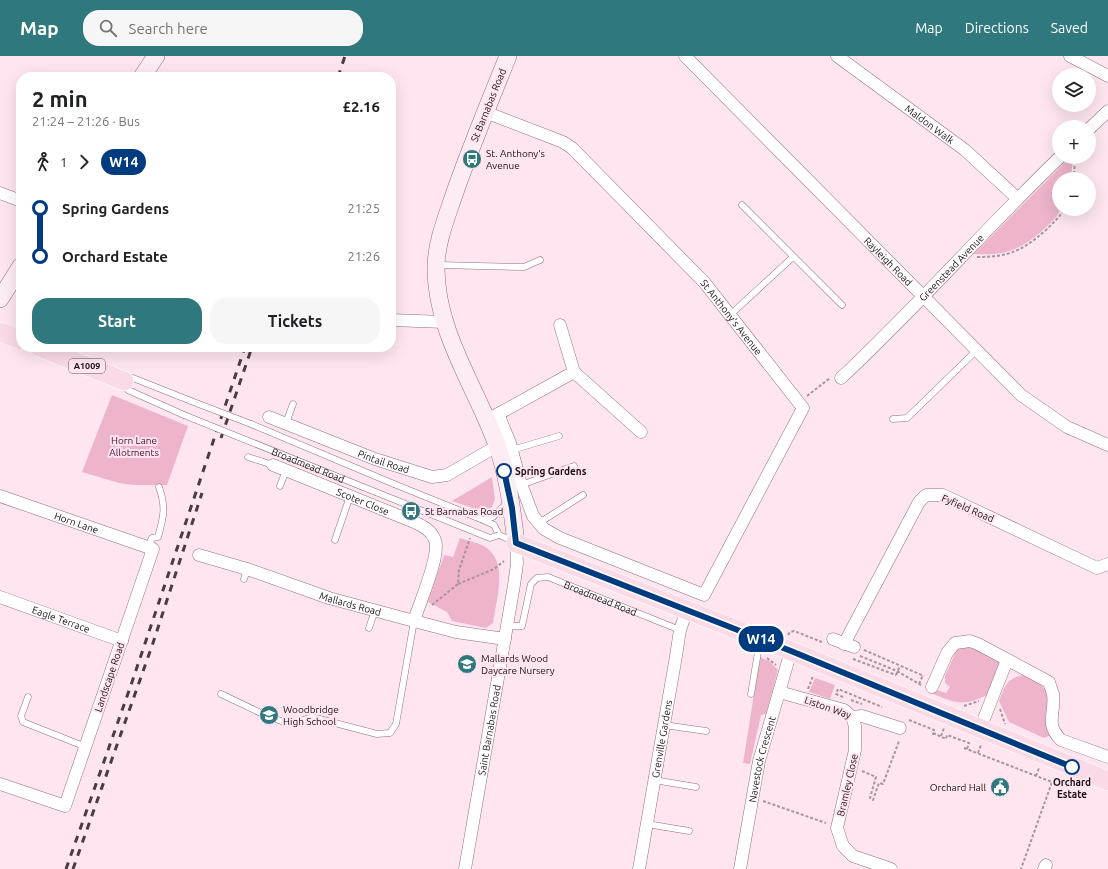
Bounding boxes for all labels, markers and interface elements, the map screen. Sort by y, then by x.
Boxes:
search box [83,10,363,46]
text: Map [20,17,59,39]
icon: search [97,17,119,39]
text: Search here [129,20,208,37]
text: Map [915,20,943,36]
text: Directions [965,20,1029,36]
text: Saved [1051,20,1088,36]
street label: St Barnabas Road [469,67,508,144]
map controls [1052,68,1096,216]
button: layers [1052,68,1096,112]
text: 2 min [32,86,88,111]
text: £2.16 [342,98,380,115]
street label: Maldon Walk [903,103,956,146]
text: 21:24 – 21:26 · Bus [32,114,140,128]
button: + [1052,120,1096,164]
bus stop icon: St. Anthony's Avenue [461,148,483,170]
place label: St. Anthony's Avenue [486,148,545,171]
icon: walk [32,151,54,173]
icon: forward [73,151,95,173]
text: W14 [109,154,138,170]
text: 1 [60,155,67,169]
button: − [1052,172,1096,216]
text: Spring Gardens [62,200,169,217]
text: 21:25 [347,201,380,215]
street label: Greenstead Avenue [917,232,986,303]
street label: Rayleigh Road [862,235,914,288]
text: Orchard Estate [62,248,168,265]
text: 21:26 [347,249,380,263]
street label: St Anthony's Avenue [698,278,764,357]
button: Start [32,298,202,344]
button: Tickets [210,298,380,344]
road number: A1009 [69,359,105,373]
park label: Horn Lane Allotments [109,435,159,458]
street label: Broadmead Road [270,446,346,485]
street label: Pintail Road [356,448,411,476]
marker: Spring Gardens [496,463,512,479]
place label: Spring Gardens [515,466,587,477]
street label: Scoter Close [335,486,391,517]
street label: Fyfield Road [940,493,996,524]
bus stop icon: St Barnabas Road [400,500,422,522]
place label: St Barnabas Road [425,506,503,517]
street label: Horn Lane [53,510,100,536]
street label: Broadmead Road [562,579,638,618]
street label: Mallards Road [318,590,382,618]
street label: Eagle Terrace [31,604,91,635]
line badge: W14 [738,626,784,652]
text: W14 [747,631,775,647]
street label: Landscape Road [92,641,127,713]
school or university icon: Mallards Wood Daycare Nursery [456,653,478,675]
place label: Mallards Wood Daycare Nursery [481,653,555,676]
street label: Saint Barnabas Road [476,684,503,776]
street label: Liston Way [803,694,853,721]
street label: Grenville Gardens [650,699,674,779]
school or university icon: Woodbridge High School [258,704,280,726]
place label: Woodbridge High School [283,704,339,727]
street label: Navestock Crescent [747,715,778,803]
street label: Bramley Close [835,753,860,817]
marker: Orchard Estate [1064,759,1080,775]
public building icon: Orchard Hall [989,776,1011,798]
place label: Orchard Estate [1053,777,1091,800]
place label: Orchard Hall [930,782,986,793]

